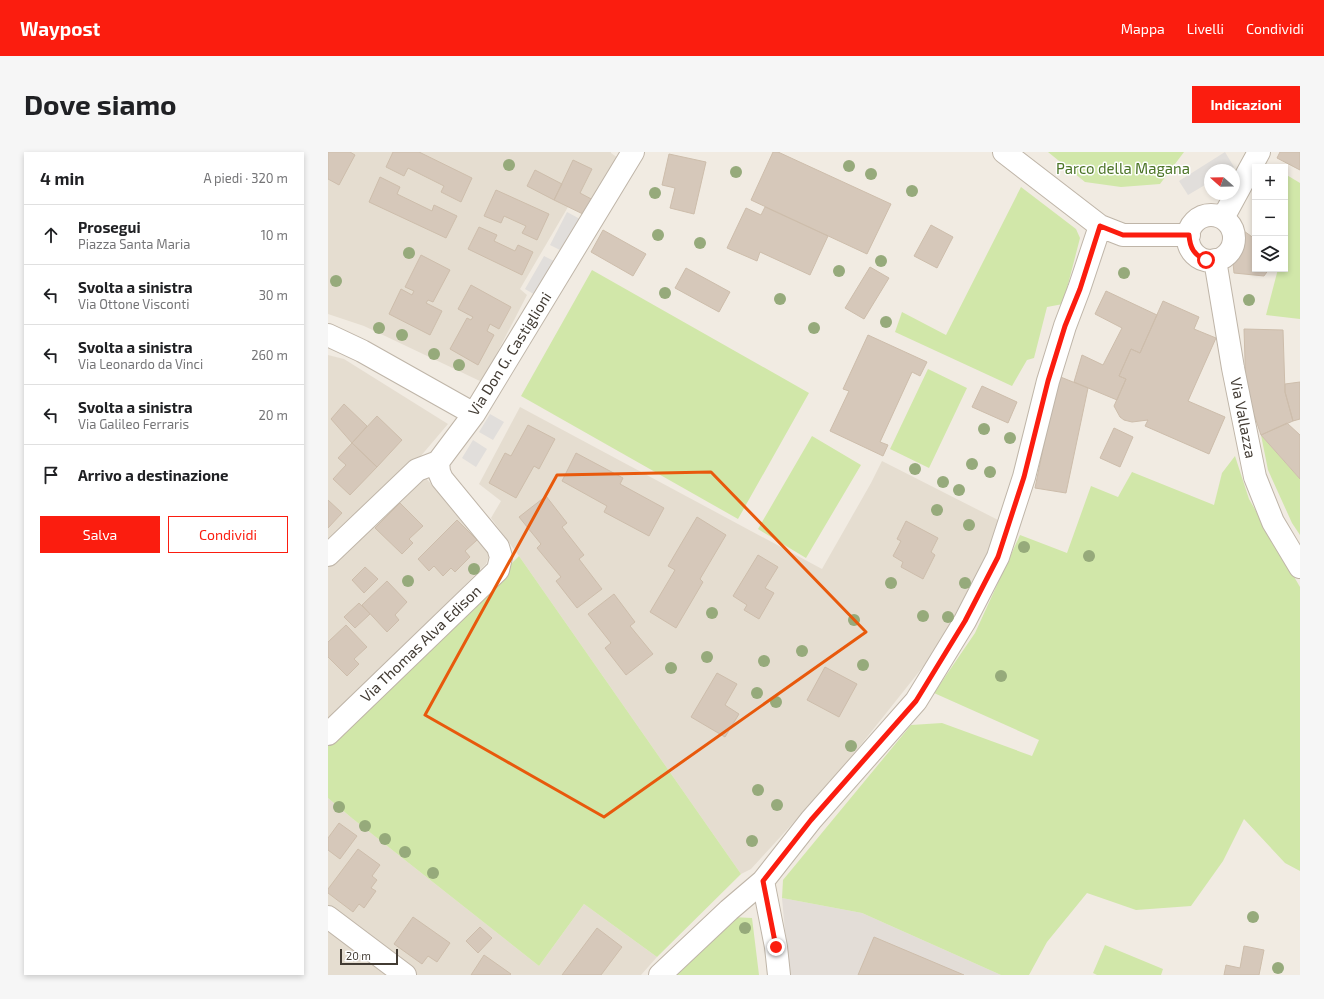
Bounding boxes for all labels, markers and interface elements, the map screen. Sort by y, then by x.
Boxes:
text: Waypost [20,17,100,40]
text: Mappa [1121,20,1165,37]
text: Livelli [1187,20,1224,37]
text: Condividi [1246,20,1304,37]
button: Indicazioni [1192,86,1300,123]
text: Dove siamo [24,87,177,121]
park label: Parco della Magana [1056,159,1190,177]
north arrow [1204,164,1240,200]
map controls [1252,164,1288,272]
button: + [1252,164,1288,200]
text: 4 min [40,168,84,188]
text: A piedi · 320 m [203,170,288,186]
button: − [1252,200,1288,236]
text: Prosegui [78,218,141,236]
icon: ahead [40,224,62,246]
text: 10 m [261,227,288,243]
text: Piazza Santa Maria [78,236,190,252]
button: layers [1252,236,1288,272]
route start [1197,251,1215,269]
text: Svolta a sinistra [78,278,193,296]
icon: left [40,284,62,306]
text: 30 m [259,287,288,303]
street label: Via Don G. Castiglioni [464,288,555,419]
text: Via Ottone Visconti [78,296,189,312]
text: Svolta a sinistra [78,338,193,356]
icon: left [40,344,62,366]
text: 260 m [251,347,288,363]
text: Via Leonardo da Vinci [78,356,203,372]
street label: Via Vallazza [1227,376,1261,460]
text: Svolta a sinistra [78,398,193,416]
icon: left [40,404,62,426]
text: 20 m [259,407,288,423]
text: Via Galileo Ferraris [78,416,189,432]
icon: arrive [40,464,62,486]
text: Arrivo a destinazione [78,466,229,484]
button: Salva [40,516,160,553]
button: Condividi [168,516,288,553]
street label: Via Thomas Alva Edison [356,581,484,706]
route end [767,938,785,956]
scale bar [340,947,398,966]
text: 20 m [346,949,371,962]

